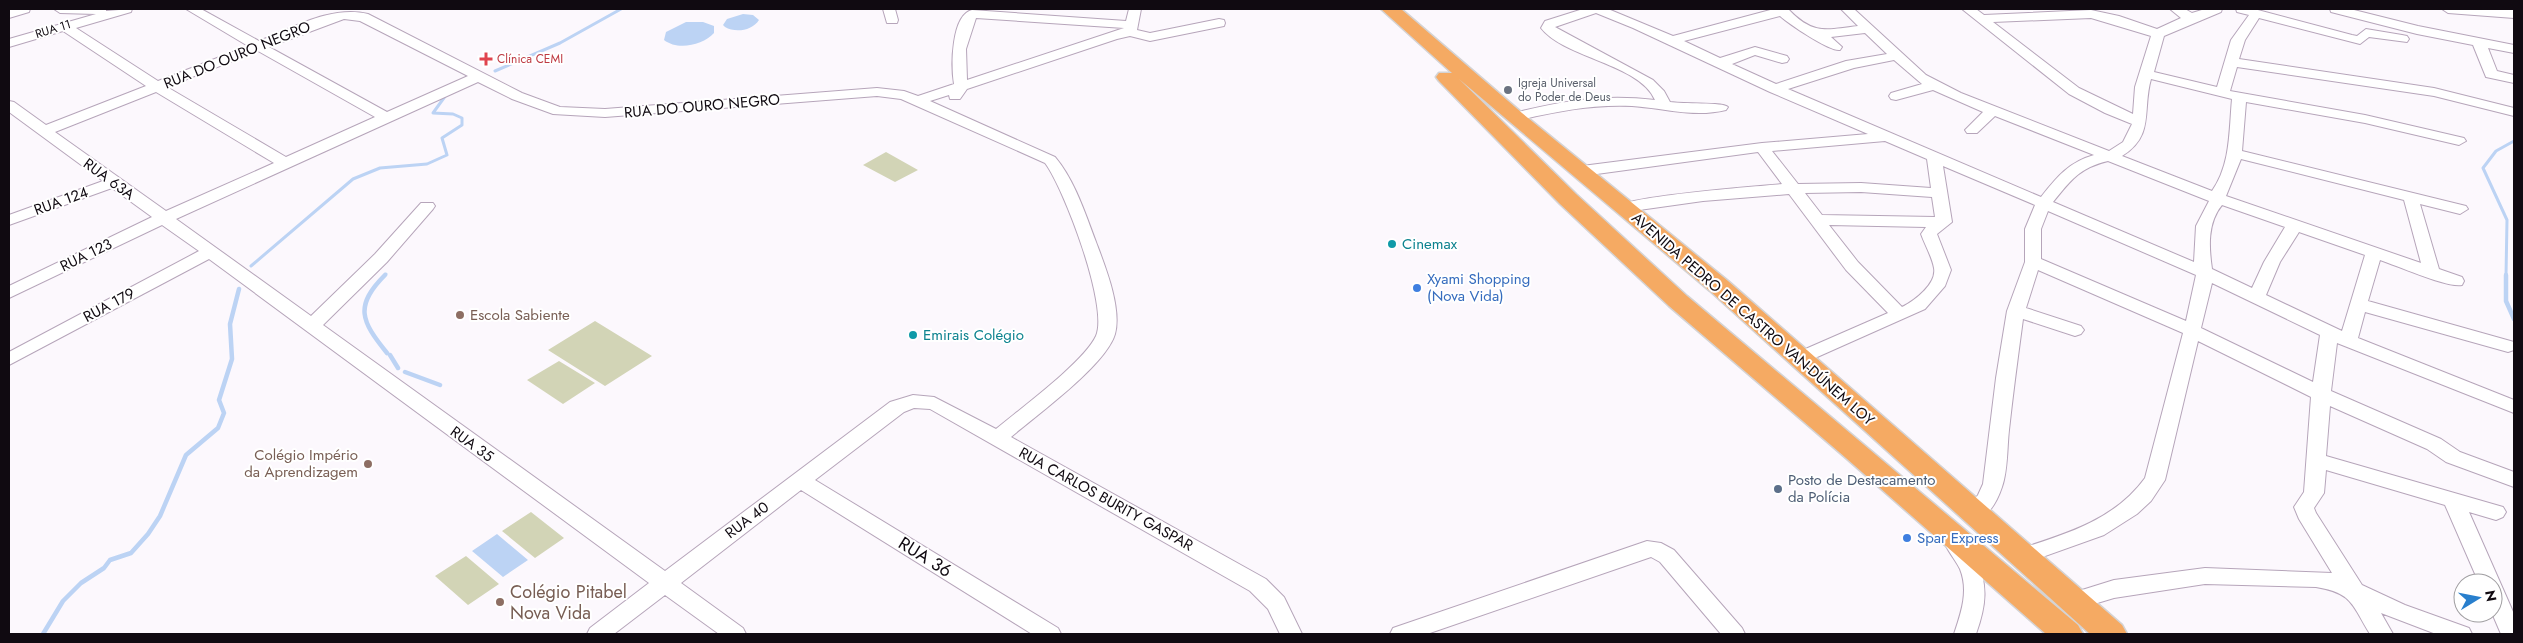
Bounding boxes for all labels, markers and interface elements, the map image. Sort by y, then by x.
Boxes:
street label: RUA 11 [33,15,73,43]
street label: RUA DO OURO NEGRO [160,15,314,95]
place label: Clínica CEMI [497,50,563,68]
marker: Clínica CEMI [479,52,493,66]
place label: Igreja Universal do Poder de Deus [1518,74,1611,106]
marker: Igreja Universal do Poder de Deus [1502,84,1514,96]
street label: RUA DO OURO NEGRO [623,88,781,124]
street label: RUA 63A [79,153,139,205]
street label: RUA 124 [31,181,91,221]
street label: AVENIDA PEDRO DE CASTRO VAN-DÚNEM LOY [1627,207,1880,431]
street label: RUA 123 [56,233,116,277]
place label: Cinemax [1402,233,1458,255]
marker: Cinemax [1386,238,1398,250]
place label: Xyami Shopping (Nova Vida) [1427,268,1530,307]
street label: RUA 179 [79,282,139,328]
marker: Xyami Shopping (Nova Vida) [1411,282,1423,294]
place label: Escola Sabiente [470,304,570,326]
marker: Escola Sabiente [454,309,466,321]
place label: Emirais Colégio [923,324,1024,346]
marker: Emirais Colégio [907,329,919,341]
street label: RUA 35 [446,421,498,467]
street label: RUA CARLOS BURITY GASPAR [1015,442,1198,557]
place label: Colégio Império da Aprendizagem [244,444,358,483]
marker: Colégio Império da Aprendizagem [362,458,374,470]
place label: Posto de Destacamento da Polícia [1788,469,1935,508]
marker: Posto de Destacamento da Polícia [1772,483,1784,495]
street label: RUA 40 [720,496,774,544]
place label: Spar Express [1917,527,1998,549]
street label: RUA 36 [893,530,957,584]
marker: Spar Express [1901,532,1913,544]
north arrow [2453,573,2503,623]
place label: Colégio Pitabel Nova Vida [510,579,627,626]
text: N [2480,589,2502,603]
marker: Colégio Pitabel Nova Vida [494,596,506,608]

